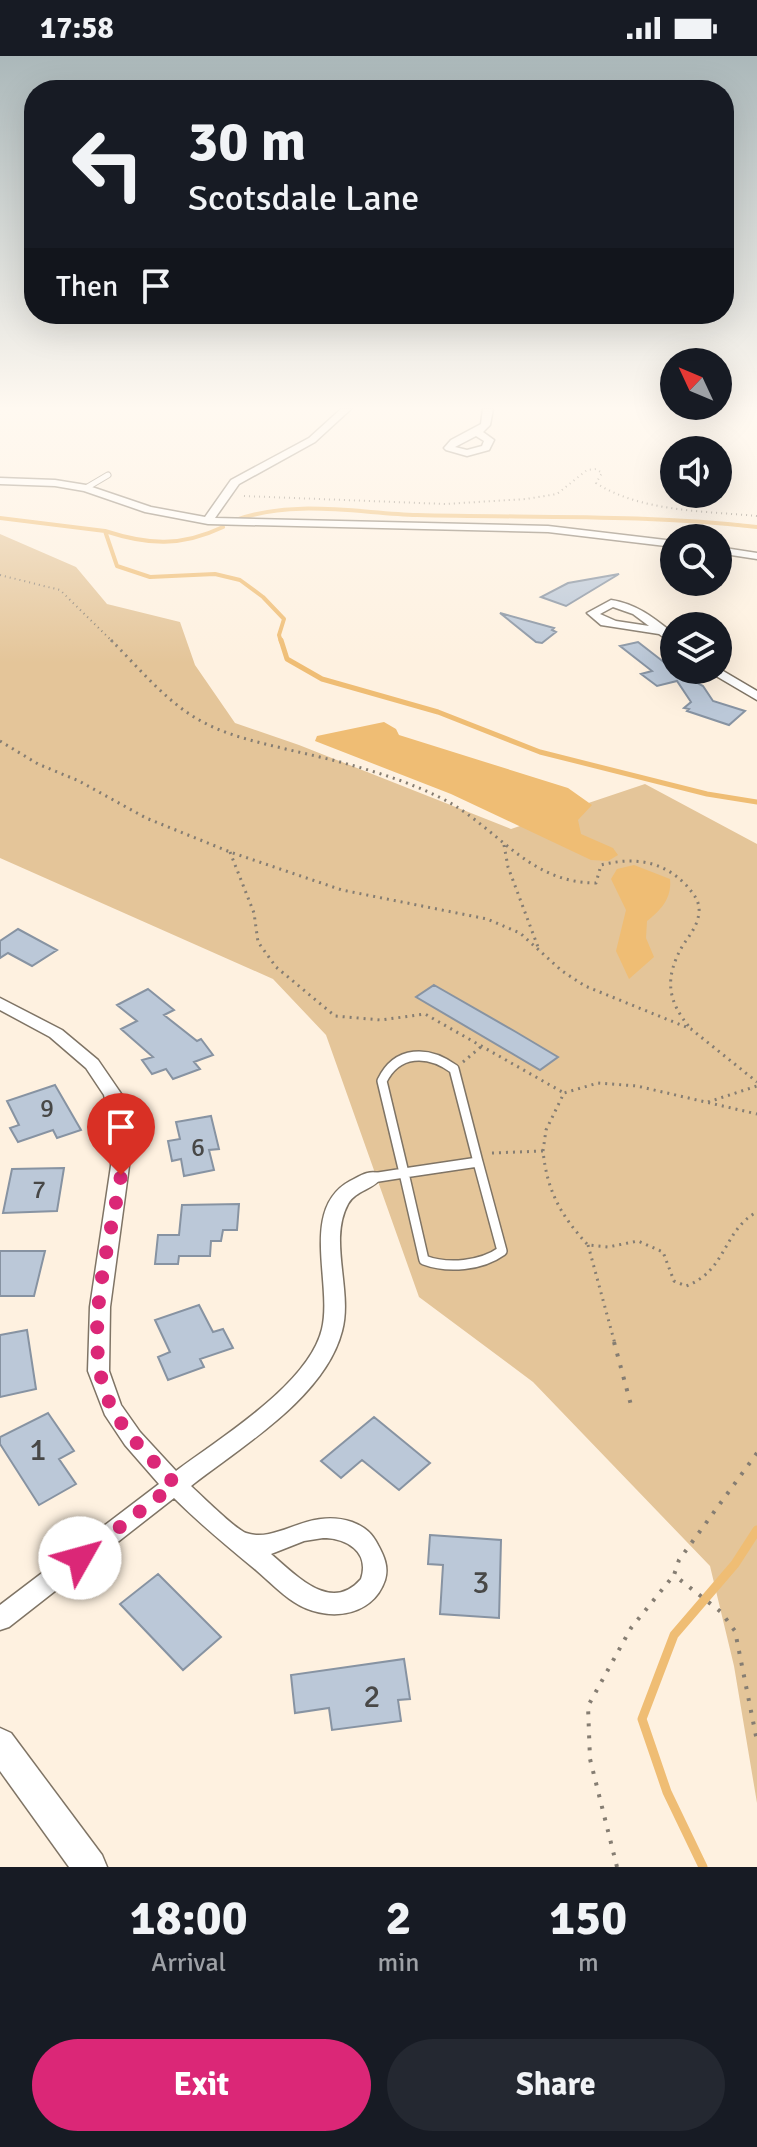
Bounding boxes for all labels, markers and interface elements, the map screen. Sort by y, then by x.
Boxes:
text: 17:58 [40,10,114,47]
text: 30 m [188,107,306,176]
icon: left [56,112,160,216]
text: Scotsdale Lane [188,176,419,221]
icon: arrive [134,264,178,308]
text: Then [56,268,118,305]
north arrow [660,348,732,420]
map controls [660,348,732,684]
button: sound [660,436,732,508]
button: search [660,524,732,596]
button: layers [660,612,732,684]
house number: 9 [40,1093,54,1125]
pin [87,1093,155,1175]
icon: arrive [99,1105,143,1149]
house number: 6 [191,1132,205,1164]
house number: 7 [32,1174,46,1206]
house number: 1 [29,1430,47,1469]
position arrow [38,1516,122,1600]
house number: 3 [472,1563,490,1602]
house number: 2 [363,1677,381,1716]
text: 18:00 [130,1889,248,1948]
text: 2 [386,1889,411,1948]
text: 150 [549,1889,627,1948]
text: Arrival [151,1947,226,1979]
text: min [378,1947,420,1979]
text: m [578,1947,599,1979]
button: Exit [32,2039,371,2131]
button: Share [387,2039,725,2131]

